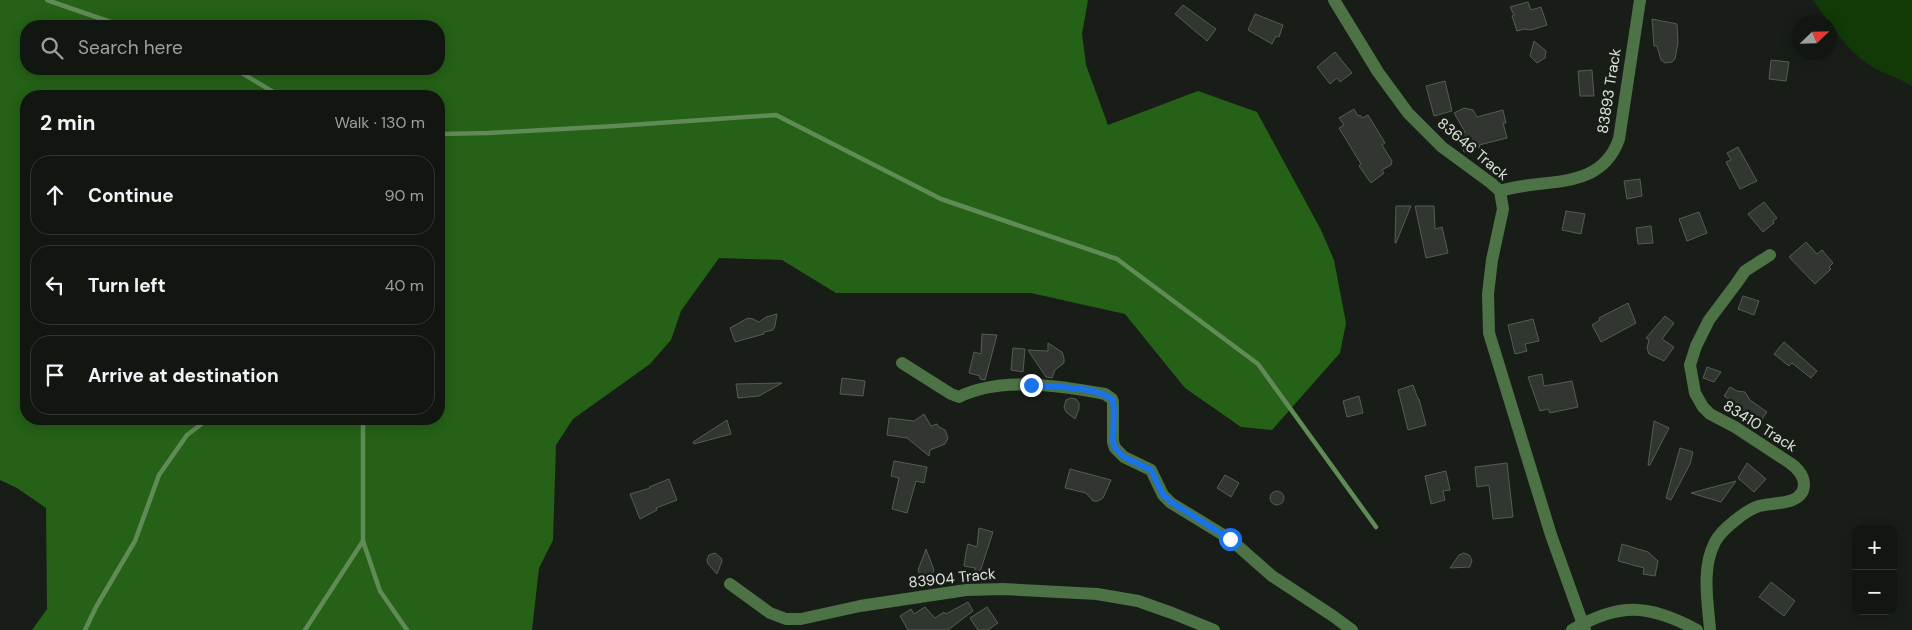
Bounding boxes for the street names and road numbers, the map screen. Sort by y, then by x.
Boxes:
street label: 83893 Track [1592,46,1626,135]
street label: 83646 Track [1433,113,1513,185]
street label: 83410 Track [1719,395,1801,457]
street label: 83904 Track [907,563,997,593]

